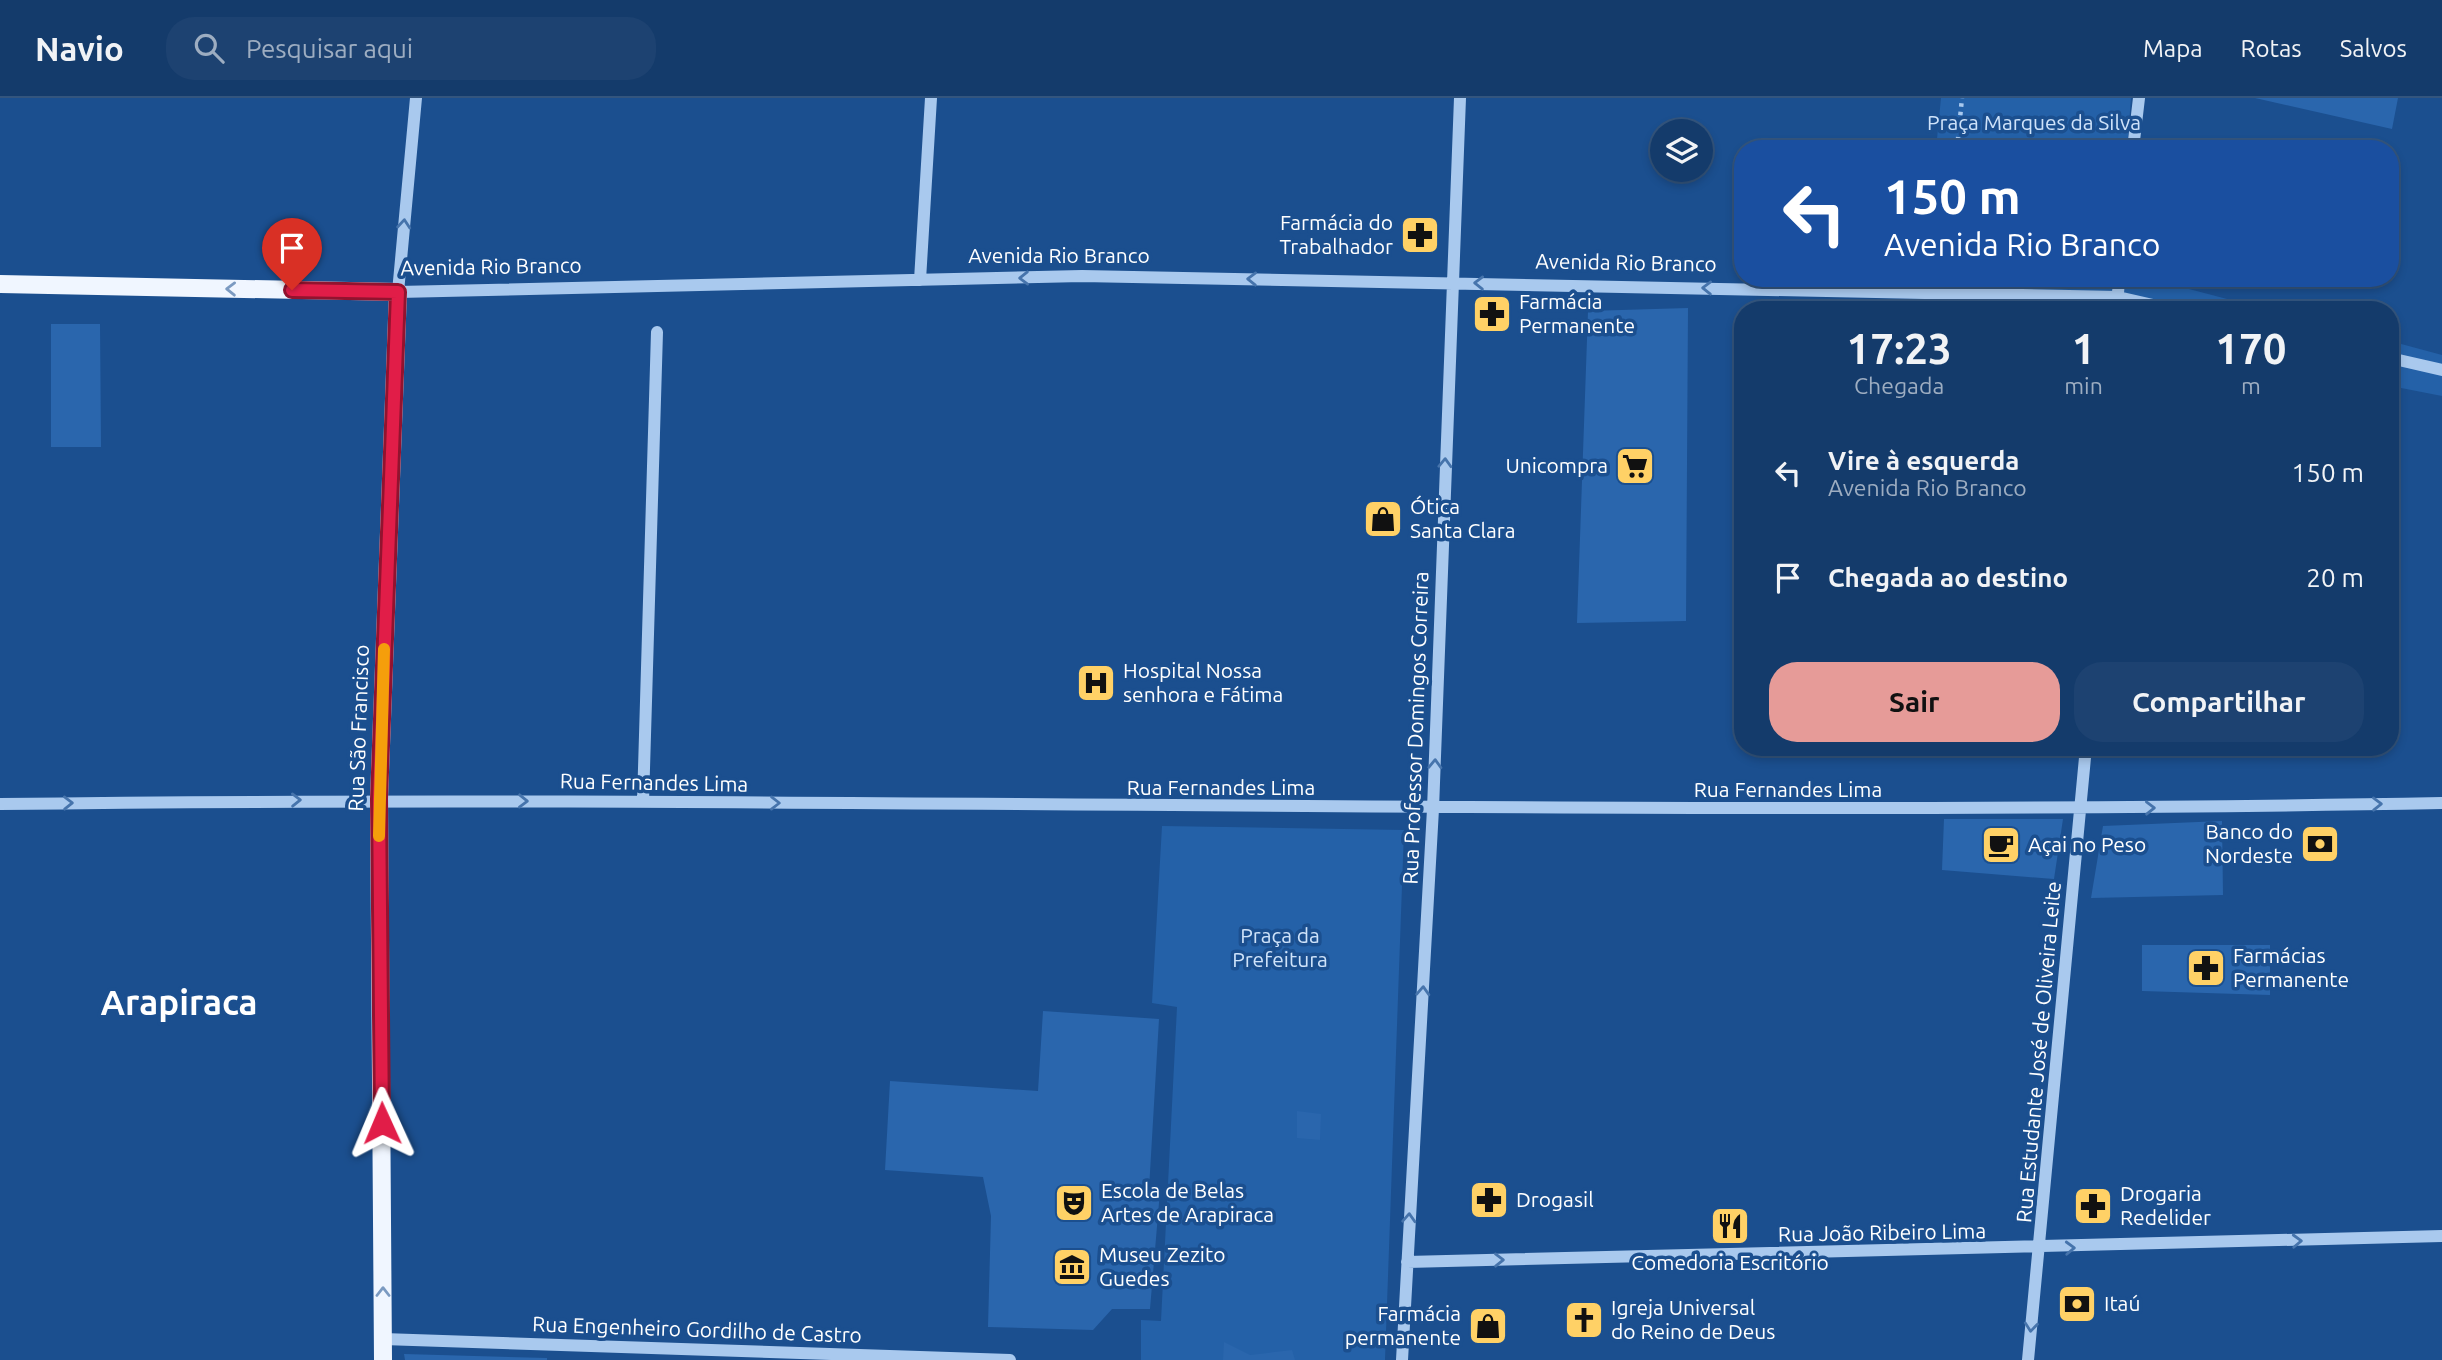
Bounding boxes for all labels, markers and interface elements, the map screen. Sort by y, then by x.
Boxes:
search box [166,17,656,80]
icon: search [190,29,228,67]
text: Navio [35,30,124,67]
text: Pesquisar aqui [246,34,413,63]
text: Mapa [2143,35,2203,62]
text: Rotas [2241,35,2302,62]
text: Salvos [2340,35,2407,62]
park label: Praça Marques da Silva [1927,110,2141,134]
map controls [1650,119,1713,182]
button: layers [1650,119,1713,182]
icon: left [1769,168,1860,259]
text: 150 m [1884,168,2021,223]
place label: Farmácia do Trabalhador [1279,210,1393,258]
pharmacy icon: Farmácia do Trabalhador [1399,214,1441,256]
pin [262,218,322,290]
one-way arrow [396,218,411,229]
text: Avenida Rio Branco [1884,226,2161,262]
icon: arrive [273,229,311,267]
street label: Avenida Rio Branco [968,243,1150,267]
street label: Avenida Rio Branco [1535,248,1717,276]
street label: Avenida Rio Branco [400,252,582,280]
one-way arrow [1018,270,1029,285]
one-way arrow [1246,271,1256,287]
one-way arrow [1473,275,1484,291]
one-way arrow [1701,280,1711,296]
one-way arrow [226,281,237,296]
place label: Farmácia Permanente [1519,289,1635,337]
pharmacy icon: Farmácia Permanente [1471,293,1513,335]
text: 17:23 [1847,325,1952,372]
text: 1 [2072,325,2095,372]
text: 170 [2215,325,2286,372]
text: Chegada [1854,373,1944,398]
text: min [2064,373,2103,398]
text: m [2241,373,2261,398]
supermarket icon: Unicompra [1614,445,1656,487]
text: Vire à esquerda [1828,446,2019,475]
place label: Unicompra [1505,453,1608,477]
icon: left [1769,454,1807,492]
one-way arrow [1438,458,1453,469]
text: 150 m [2292,458,2364,487]
text: Avenida Rio Branco [1828,475,2027,500]
place label: Ótica Santa Clara [1410,494,1516,542]
shop icon: Ótica Santa Clara [1362,498,1404,540]
icon: arrive [1769,559,1807,597]
text: Chegada ao destino [1828,563,2068,592]
text: 20 m [2306,563,2364,592]
street label: Rua Professor Domingos Correira [1398,571,1432,885]
street label: Rua São Francisco [343,644,373,812]
place label: Hospital Nossa senhora e Fátima [1123,658,1283,706]
hospital icon: Hospital Nossa senhora e Fátima [1075,662,1117,704]
button: Sair [1769,662,2060,742]
button: Compartilhar [2074,662,2364,742]
one-way arrow [1427,758,1442,769]
street label: Rua Fernandes Lima [560,768,748,796]
street label: Rua Fernandes Lima [1127,775,1315,799]
street label: Rua Fernandes Lima [1694,777,1882,801]
one-way arrow [291,792,301,808]
one-way arrow [518,793,529,809]
one-way arrow [63,795,74,811]
one-way arrow [770,795,781,811]
one-way arrow [2372,797,2383,812]
one-way arrow [2145,801,2156,816]
place label: Banco do Nordeste [2205,819,2293,867]
bank icon: Banco do Nordeste [2299,823,2341,865]
cafe icon: Açai no Peso [1980,824,2022,866]
place label: Açai no Peso [2028,832,2146,856]
street label: Rua Estudante José de Oliveira Leite [2011,880,2065,1224]
park label: Praça da Prefeitura [1232,923,1328,971]
place label: Farmácias Permanente [2233,943,2349,991]
pharmacy icon: Farmácias Permanente [2185,947,2227,989]
district label: Arapiraca [100,982,258,1022]
one-way arrow [1415,986,1430,997]
position arrow [345,1086,419,1160]
place label: Escola de Belas Artes de Arapiraca [1101,1178,1274,1226]
pharmacy icon: Drogasil [1468,1179,1510,1221]
place label: Drogaria Redelider [2120,1181,2211,1229]
theatre icon: Escola de Belas Artes de Arapiraca [1053,1182,1095,1224]
pharmacy icon: Drogaria Redelider [2072,1185,2114,1227]
place label: Drogasil [1516,1187,1594,1211]
restaurant icon: Comedoria Escritório [1709,1205,1751,1247]
one-way arrow [1401,1213,1416,1224]
street label: Rua João Ribeiro Lima [1778,1218,1986,1246]
one-way arrow [2292,1233,2303,1248]
one-way arrow [2064,1240,2075,1255]
place label: Museu Zezito Guedes [1099,1242,1225,1290]
museum icon: Museu Zezito Guedes [1051,1246,1093,1288]
place label: Comedoria Escritório [1631,1250,1829,1274]
one-way arrow [1495,1252,1505,1268]
bank icon: Itaú [2056,1283,2098,1325]
one-way arrow [375,1286,391,1297]
place label: Itaú [2104,1291,2140,1315]
place label: Igreja Universal do Reino de Deus [1611,1295,1775,1343]
church icon: Igreja Universal do Reino de Deus [1563,1299,1605,1341]
place label: Farmácia permanente [1345,1301,1461,1349]
shop icon: Farmácia permanente [1467,1305,1509,1347]
street label: Rua Engenheiro Gordilho de Castro [532,1311,862,1347]
one-way arrow [2024,1322,2039,1333]

